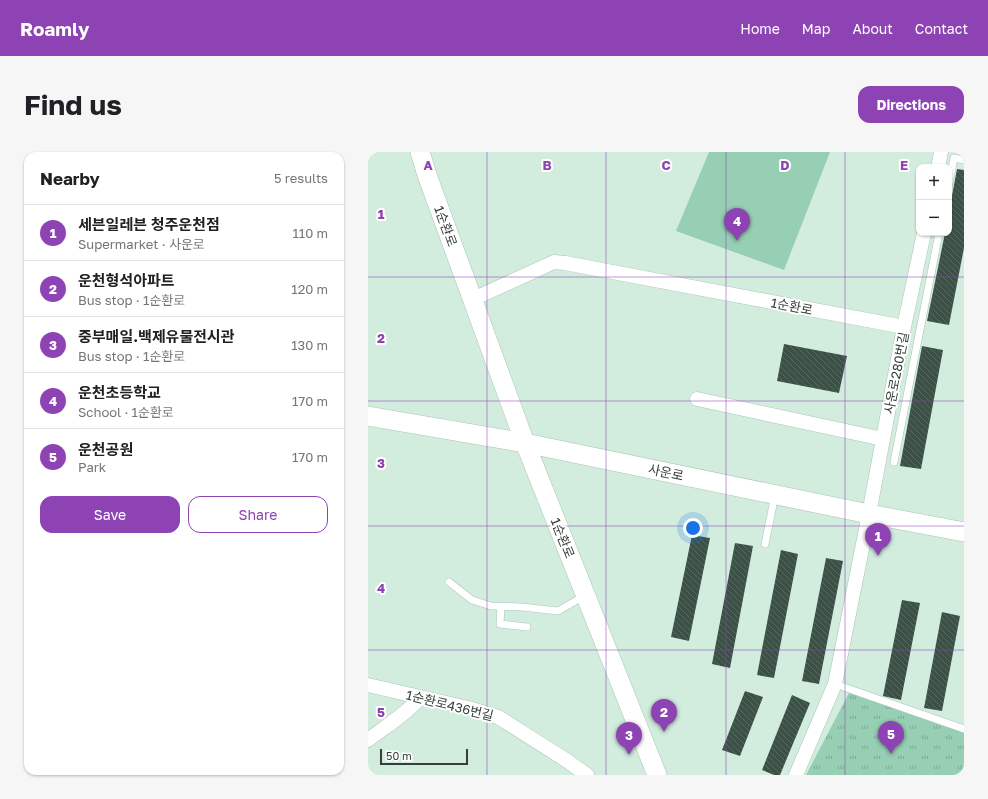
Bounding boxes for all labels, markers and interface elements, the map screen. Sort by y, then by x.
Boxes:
text: Roamly [20,17,89,40]
text: Home [740,20,780,37]
text: Map [802,20,830,37]
text: About [852,20,893,37]
text: Contact [915,20,968,37]
button: Directions [858,86,964,123]
text: Find us [24,88,122,121]
text: A [423,157,433,173]
text: B [542,157,552,173]
text: C [661,157,671,173]
text: D [780,157,790,173]
text: E [900,157,908,173]
map controls [916,164,952,236]
button: + [916,164,952,200]
text: Nearby [40,168,100,189]
text: 5 results [274,170,328,186]
button: − [916,200,952,236]
street label: 1순환로 [431,203,461,249]
text: 1 [378,206,385,222]
pin: 4 [724,208,750,241]
text: 세븐일레븐 청주운천점 [78,215,220,233]
text: 1 [50,225,56,241]
text: 110 m [293,225,328,241]
text: Supermarket · 사운로 [78,236,205,252]
text: 운천형석아파트 [78,271,175,289]
text: 2 [49,281,57,297]
text: 120 m [291,281,328,297]
text: Bus stop · 1순환로 [78,292,185,308]
street label: 1순환로 [770,294,814,318]
text: 중부매일.백제유물전시관 [78,327,235,345]
text: 2 [377,330,385,346]
street label: 사운로280번길 [880,331,912,415]
text: 3 [49,337,57,353]
text: 130 m [291,337,328,353]
text: Bus stop · 1순환로 [78,348,185,364]
text: 운천초등학교 [78,383,161,401]
text: 4 [49,393,57,409]
text: 170 m [292,393,328,409]
text: School · 1순환로 [78,404,174,420]
text: 운천공원 [78,440,133,458]
text: 5 [49,449,57,465]
text: 170 m [292,449,328,465]
text: 3 [377,455,385,471]
text: Park [78,459,106,475]
street label: 사운로 [647,460,685,484]
button: Save [40,496,180,533]
button: Share [188,496,328,533]
street label: 1순환로 [548,515,578,561]
your location [683,518,703,538]
pin: 1 [865,523,891,556]
text: 4 [377,580,385,596]
street label: 1순환로436번길 [405,686,495,724]
pin: 2 [651,699,677,732]
text: 5 [377,704,385,720]
pin: 5 [878,721,904,754]
pin: 3 [616,722,642,755]
scale bar [380,747,468,766]
text: 50 m [386,749,412,762]

